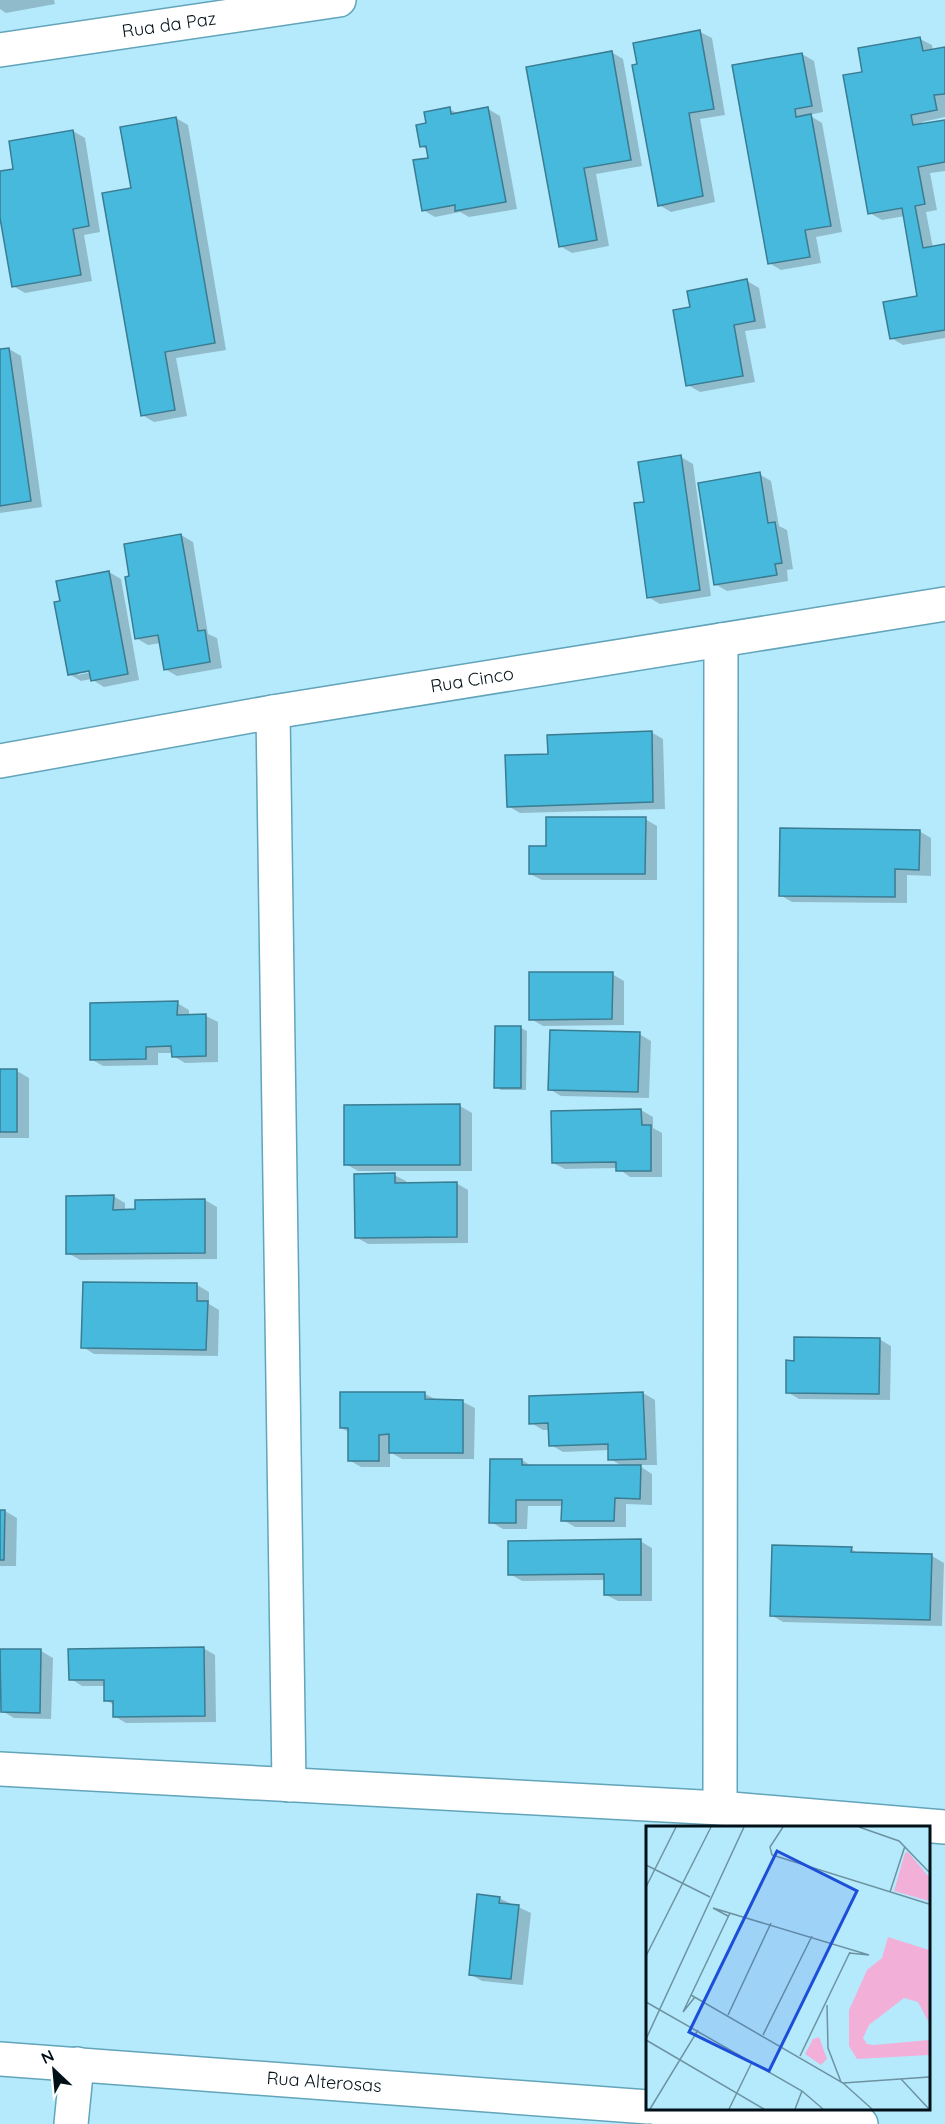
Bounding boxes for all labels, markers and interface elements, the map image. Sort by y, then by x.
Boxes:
street label: Rua da Paz [120,7,217,42]
street label: Rua Cinco [429,662,515,697]
inset map [646,1826,930,2109]
north arrow [24,2040,84,2100]
text: N [38,2045,57,2068]
street label: Rua Alterosas [266,2066,382,2097]

